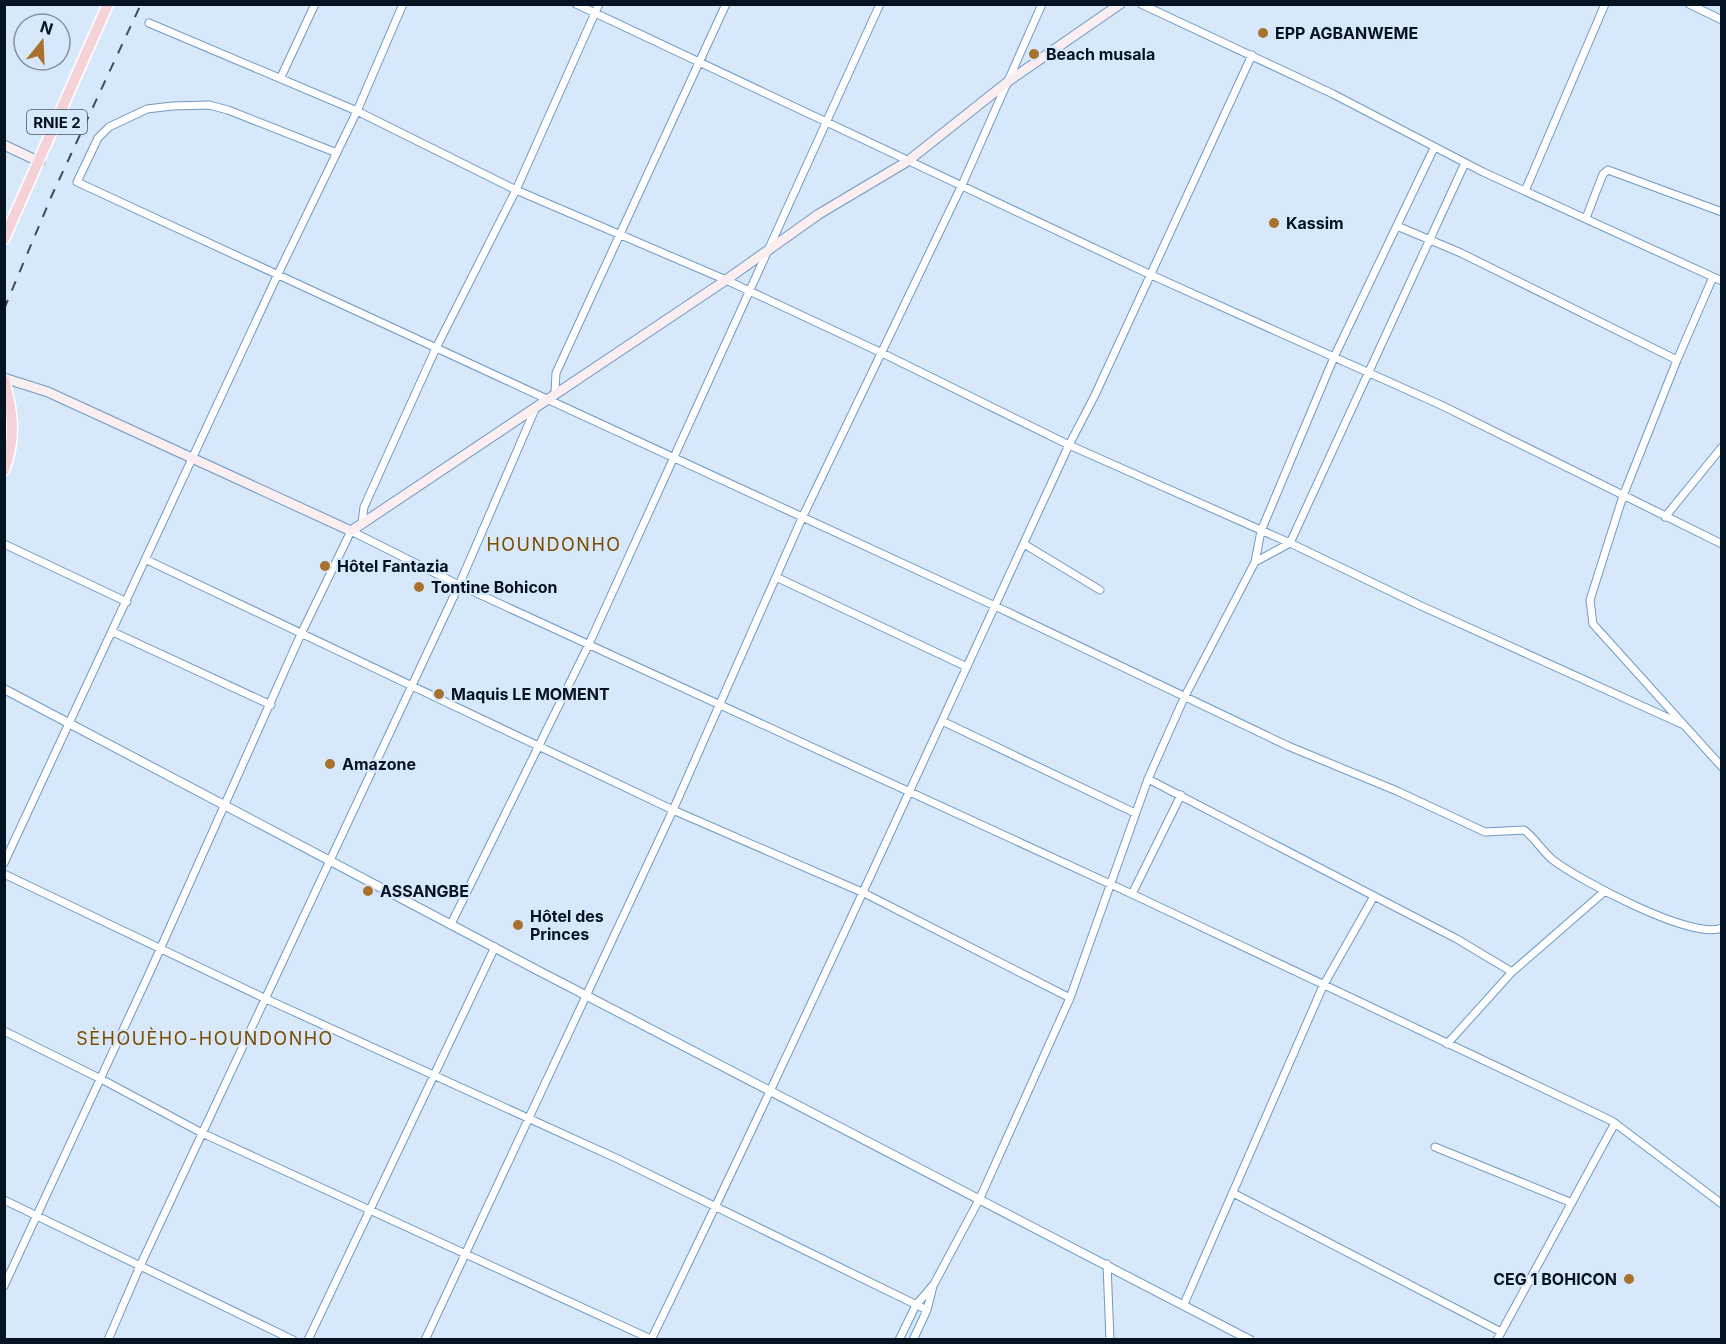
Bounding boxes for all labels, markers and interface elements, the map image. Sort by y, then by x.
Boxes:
north arrow [12,12,72,72]
text: N [38,16,56,39]
place label: EPP AGBANWEME [1275,23,1418,43]
marker: EPP AGBANWEME [1256,26,1270,40]
place label: Beach musala [1046,44,1155,64]
marker: Beach musala [1027,47,1041,61]
road number: RNIE 2 [27,110,87,134]
place label: Kassim [1286,213,1344,233]
marker: Kassim [1267,216,1281,230]
district label: HOUNDONHO [486,534,622,555]
place label: Hôtel Fantazia [337,556,449,576]
marker: Hôtel Fantazia [318,559,332,573]
place label: Tontine Bohicon [431,577,558,597]
marker: Tontine Bohicon [412,580,426,594]
place label: Maquis LE MOMENT [451,684,610,704]
marker: Maquis LE MOMENT [432,687,446,701]
place label: Amazone [342,754,416,774]
marker: Amazone [323,757,337,771]
place label: ASSANGBE [380,881,469,901]
marker: ASSANGBE [361,884,375,898]
place label: Hôtel des Princes [530,906,604,944]
marker: Hôtel des Princes [511,918,525,932]
district label: SÈHOUÈHO-HOUNDONHO [76,1027,334,1049]
place label: CEG 1 BOHICON [1493,1269,1617,1289]
marker: CEG 1 BOHICON [1622,1272,1636,1286]

